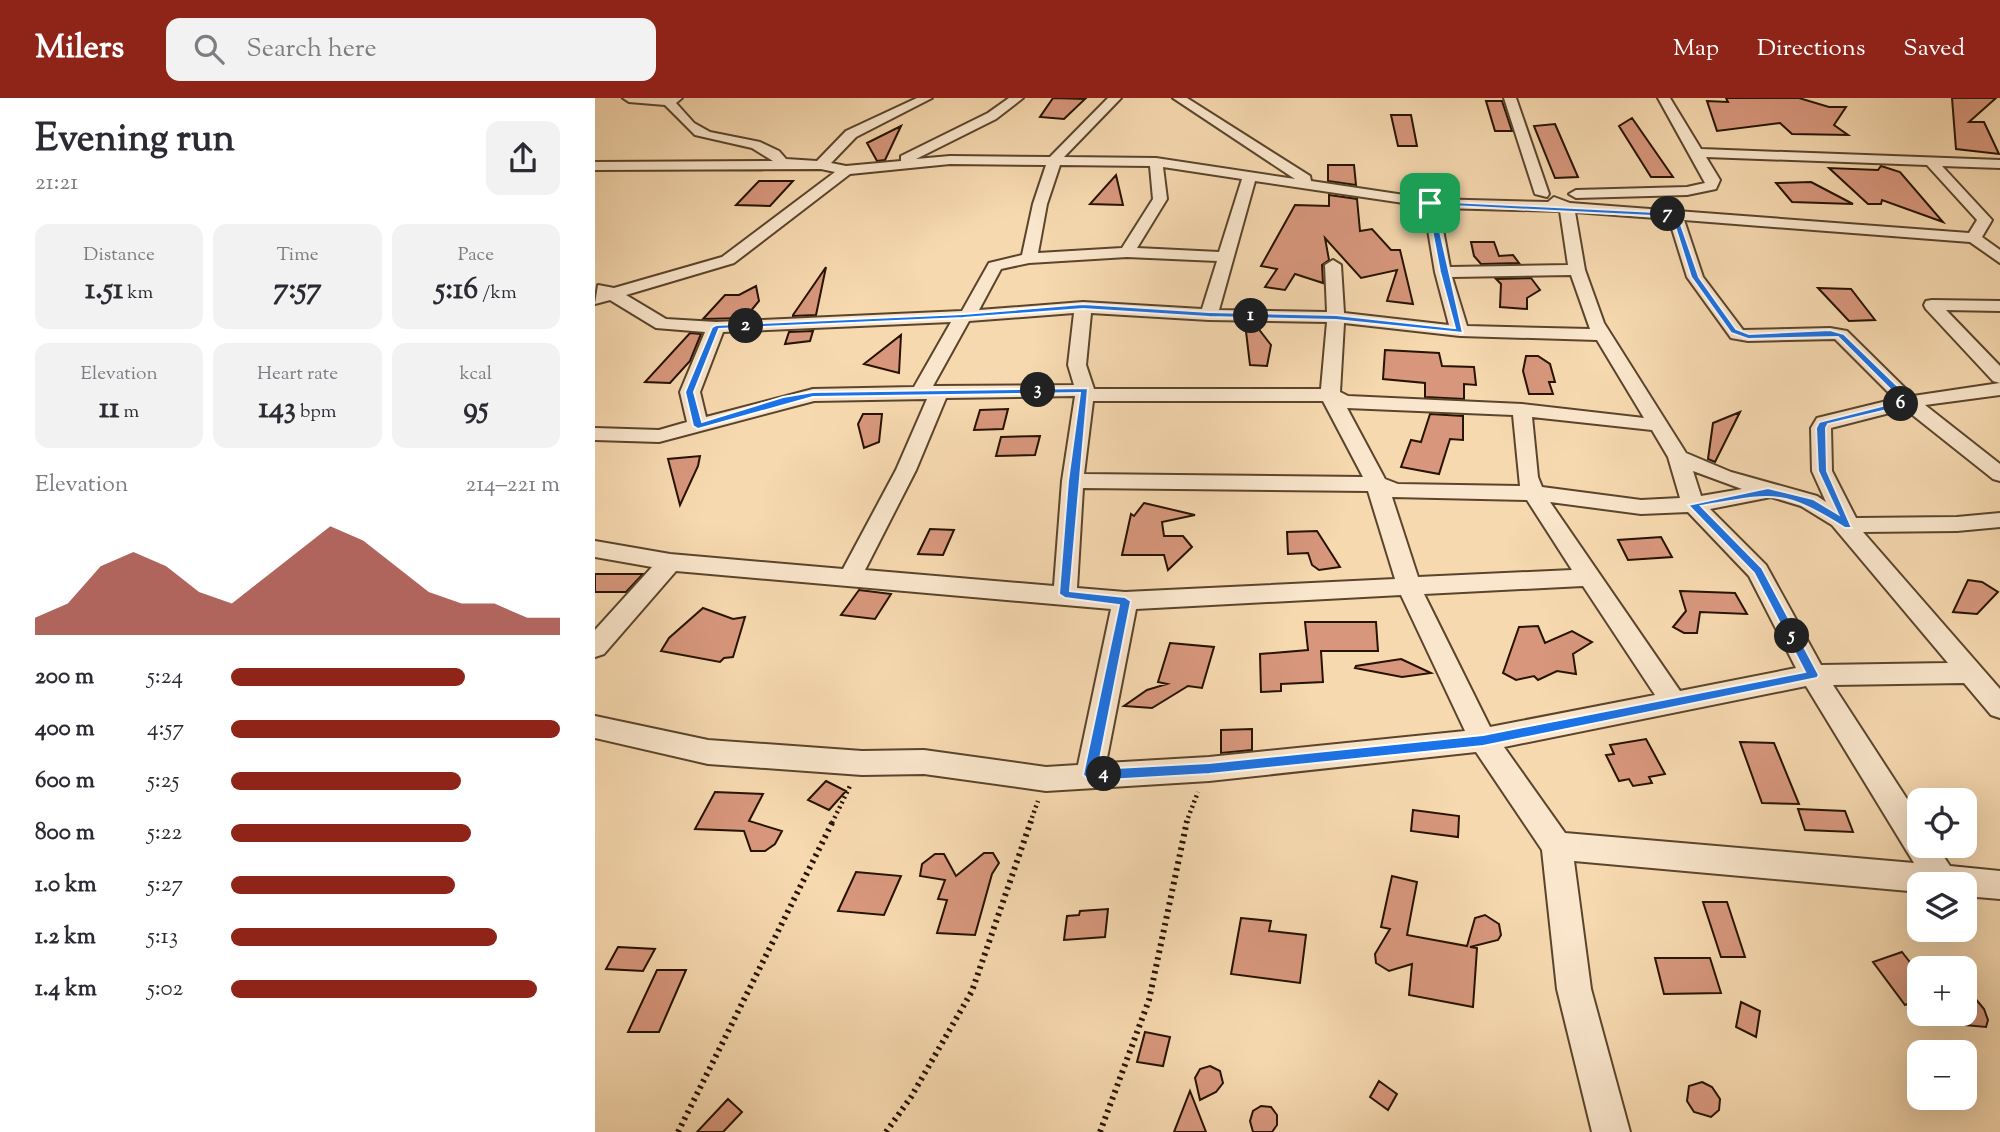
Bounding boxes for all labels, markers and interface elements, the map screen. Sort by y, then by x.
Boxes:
search box [166,18,656,81]
text: Milers [35,25,124,73]
icon: search [190,30,228,68]
text: Search here [246,31,377,68]
text: Map [1673,32,1719,66]
text: Directions [1757,32,1865,66]
text: Saved [1903,32,1965,66]
text: Evening run [35,114,235,168]
button: share [486,121,560,195]
text: 21:21 [35,167,78,200]
pin [1400,173,1460,233]
icon: arrive [1411,184,1449,222]
pin: 7 [1651,197,1685,232]
text: 7 [1663,200,1672,227]
text: Distance [83,242,155,269]
text: Time [276,242,319,269]
text: Pace [458,242,494,269]
text: 1.51 [85,269,123,312]
text: 7:57 [273,269,322,312]
text: 5:16 [435,269,478,312]
text: km [123,280,153,307]
text: /km [478,280,517,307]
pin: 1 [1233,298,1269,333]
text: 1 [1247,302,1254,329]
pin: 2 [729,308,763,344]
text: 2 [741,312,750,339]
text: Elevation [81,361,158,388]
text: Heart rate [257,361,338,388]
text: kcal [459,361,492,388]
pin: 3 [1021,372,1055,408]
text: 3 [1034,376,1041,403]
pin: 6 [1883,386,1919,422]
text: 11 [99,388,119,431]
text: 143 [259,388,296,431]
text: 95 [463,388,488,431]
text: 6 [1896,390,1905,417]
text: m [119,399,139,426]
text: bpm [296,399,336,426]
text: Elevation [35,469,128,502]
text: 214–221 m [465,469,560,502]
pin: 5 [1775,618,1809,654]
text: 5 [1788,622,1795,649]
text: 200 m [35,661,94,694]
text: 5:24 [147,661,183,694]
text: 400 m [35,713,95,746]
text: 4:57 [147,713,184,746]
pin: 4 [1086,756,1121,792]
text: 4 [1099,760,1108,787]
text: 600 m [35,765,95,798]
text: 5:25 [147,765,179,798]
map controls [1907,788,1977,1110]
button: locate [1907,788,1977,858]
text: 800 m [35,817,95,850]
text: 5:22 [147,817,182,850]
text: 1.0 km [35,869,97,902]
text: 5:27 [147,869,183,902]
button: layers [1907,872,1977,942]
text: 1.2 km [35,921,96,954]
text: 5:13 [147,921,178,954]
button: + [1907,956,1977,1026]
text: 1.4 km [35,973,97,1006]
text: 5:02 [147,973,183,1006]
button: − [1907,1040,1977,1110]

